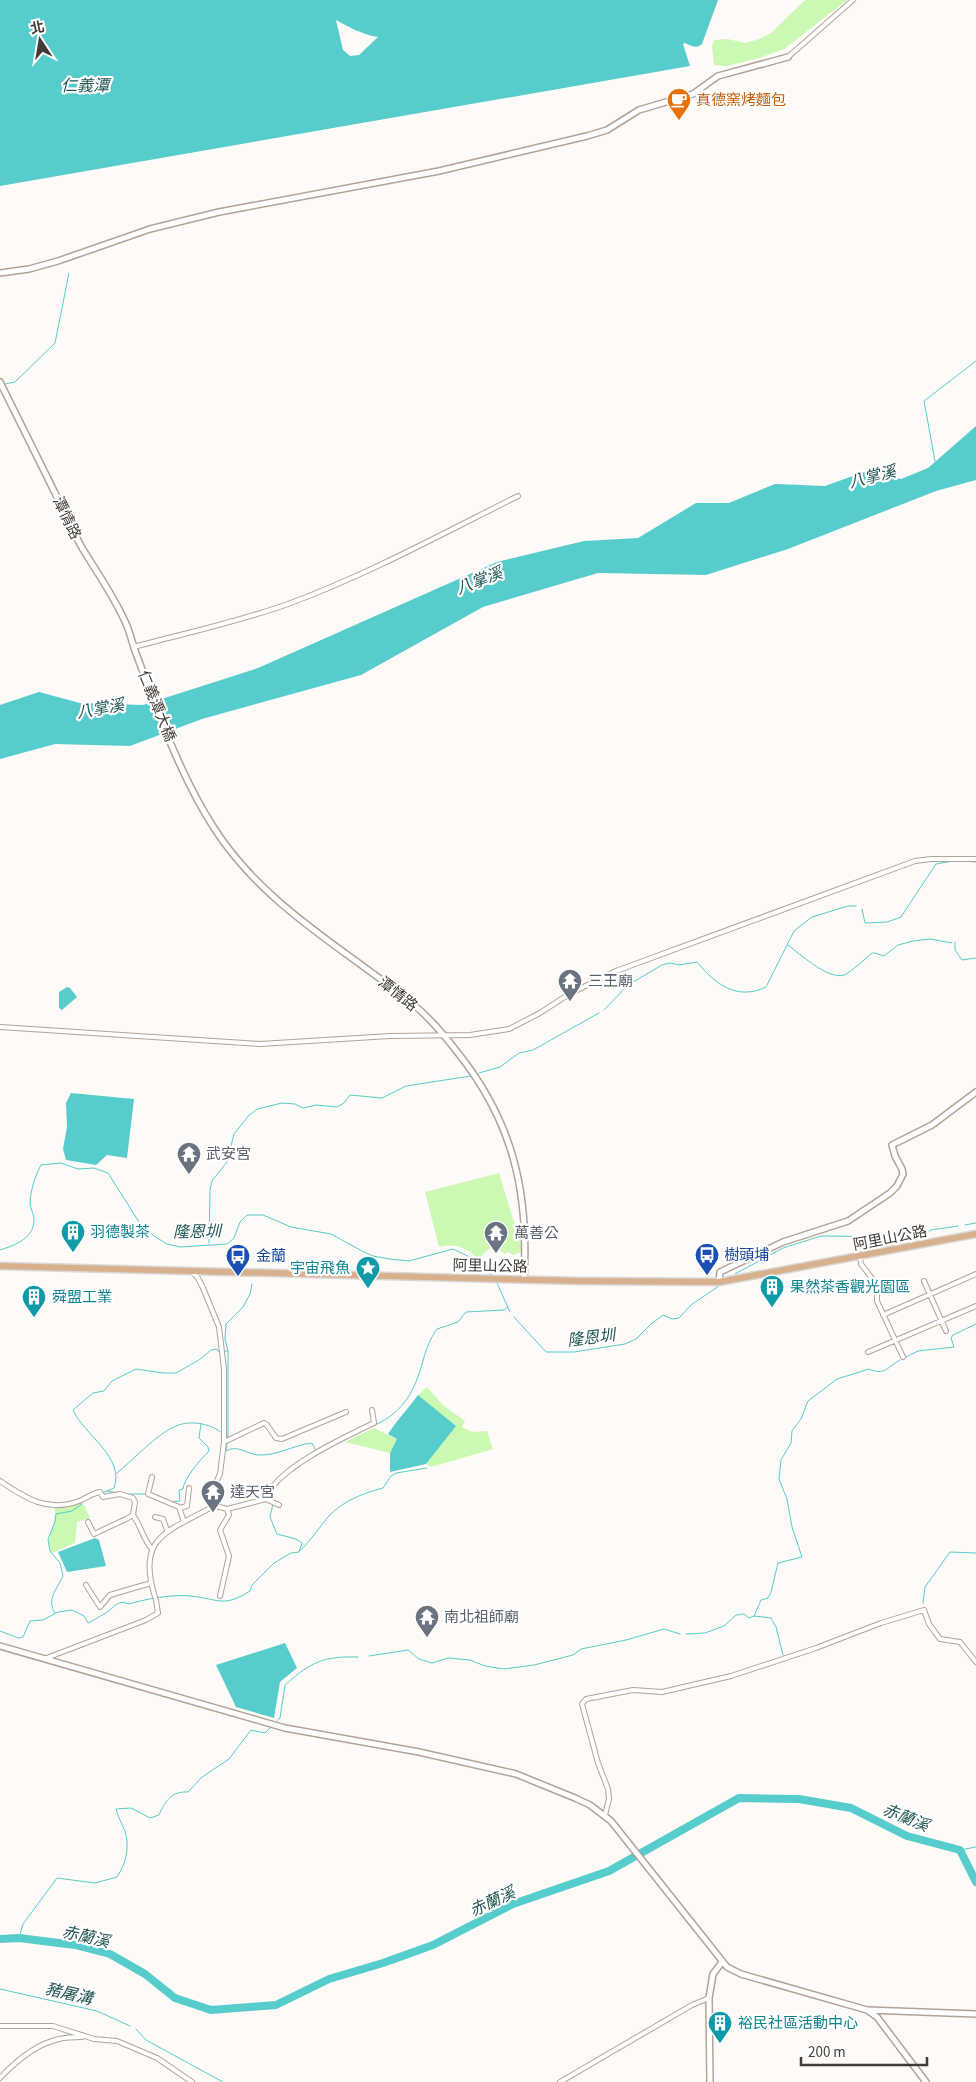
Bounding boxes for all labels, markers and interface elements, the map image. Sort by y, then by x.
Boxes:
north arrow [15,15,65,65]
text: 北 [29,17,46,39]
water label: 仁義潭 [61,75,112,97]
cafe icon: 真德窯烤麵包 [666,87,692,121]
place label: 真德窯烤麵包 [696,90,786,111]
water label: 八掌溪 [846,460,900,493]
street label: 潭情路 [47,493,86,543]
water label: 八掌溪 [453,561,508,600]
street label: 仁義潭大橋 [133,667,180,745]
water label: 八掌溪 [75,694,128,724]
temple icon: 三王廟 [557,968,583,1002]
place label: 三王廟 [588,971,633,992]
street label: 潭情路 [373,972,422,1017]
temple icon: 武安宮 [176,1141,202,1175]
place label: 武安宮 [206,1144,251,1165]
building icon: 羽德製茶 [60,1219,86,1253]
temple icon: 萬善公 [483,1220,509,1254]
water label: 隆恩圳 [173,1221,223,1243]
street label: 阿里山公路 [851,1221,929,1256]
place label: 羽德製茶 [90,1222,150,1243]
place label: 萬善公 [514,1223,559,1244]
bus stop icon: 樹頭埔 [694,1242,720,1276]
bus stop icon: 金蘭 [225,1243,251,1277]
place label: 樹頭埔 [724,1245,769,1266]
place label: 金蘭 [256,1246,286,1267]
place icon: 宇宙飛魚 [355,1255,381,1289]
street label: 阿里山公路 [452,1255,528,1278]
place label: 宇宙飛魚 [290,1258,350,1279]
building icon: 果然茶香觀光園區 [759,1274,785,1308]
place label: 果然茶香觀光園區 [790,1277,910,1298]
building icon: 舜盟工業 [21,1284,47,1318]
place label: 舜盟工業 [52,1287,112,1308]
water label: 隆恩圳 [566,1324,618,1352]
temple icon: 達天宮 [200,1479,226,1513]
place label: 達天宮 [230,1482,275,1503]
temple icon: 南北祖師廟 [414,1604,440,1638]
place label: 南北祖師廟 [444,1607,519,1628]
water label: 赤蘭溪 [879,1799,934,1838]
water label: 赤蘭溪 [466,1881,521,1922]
water label: 赤蘭溪 [60,1921,114,1954]
water label: 豬屠溝 [43,1978,97,2011]
building icon: 裕民社區活動中心 [707,2010,733,2044]
place label: 裕民社區活動中心 [738,2013,858,2034]
scale bar [801,2034,927,2066]
text: 200 m [808,2042,846,2063]

